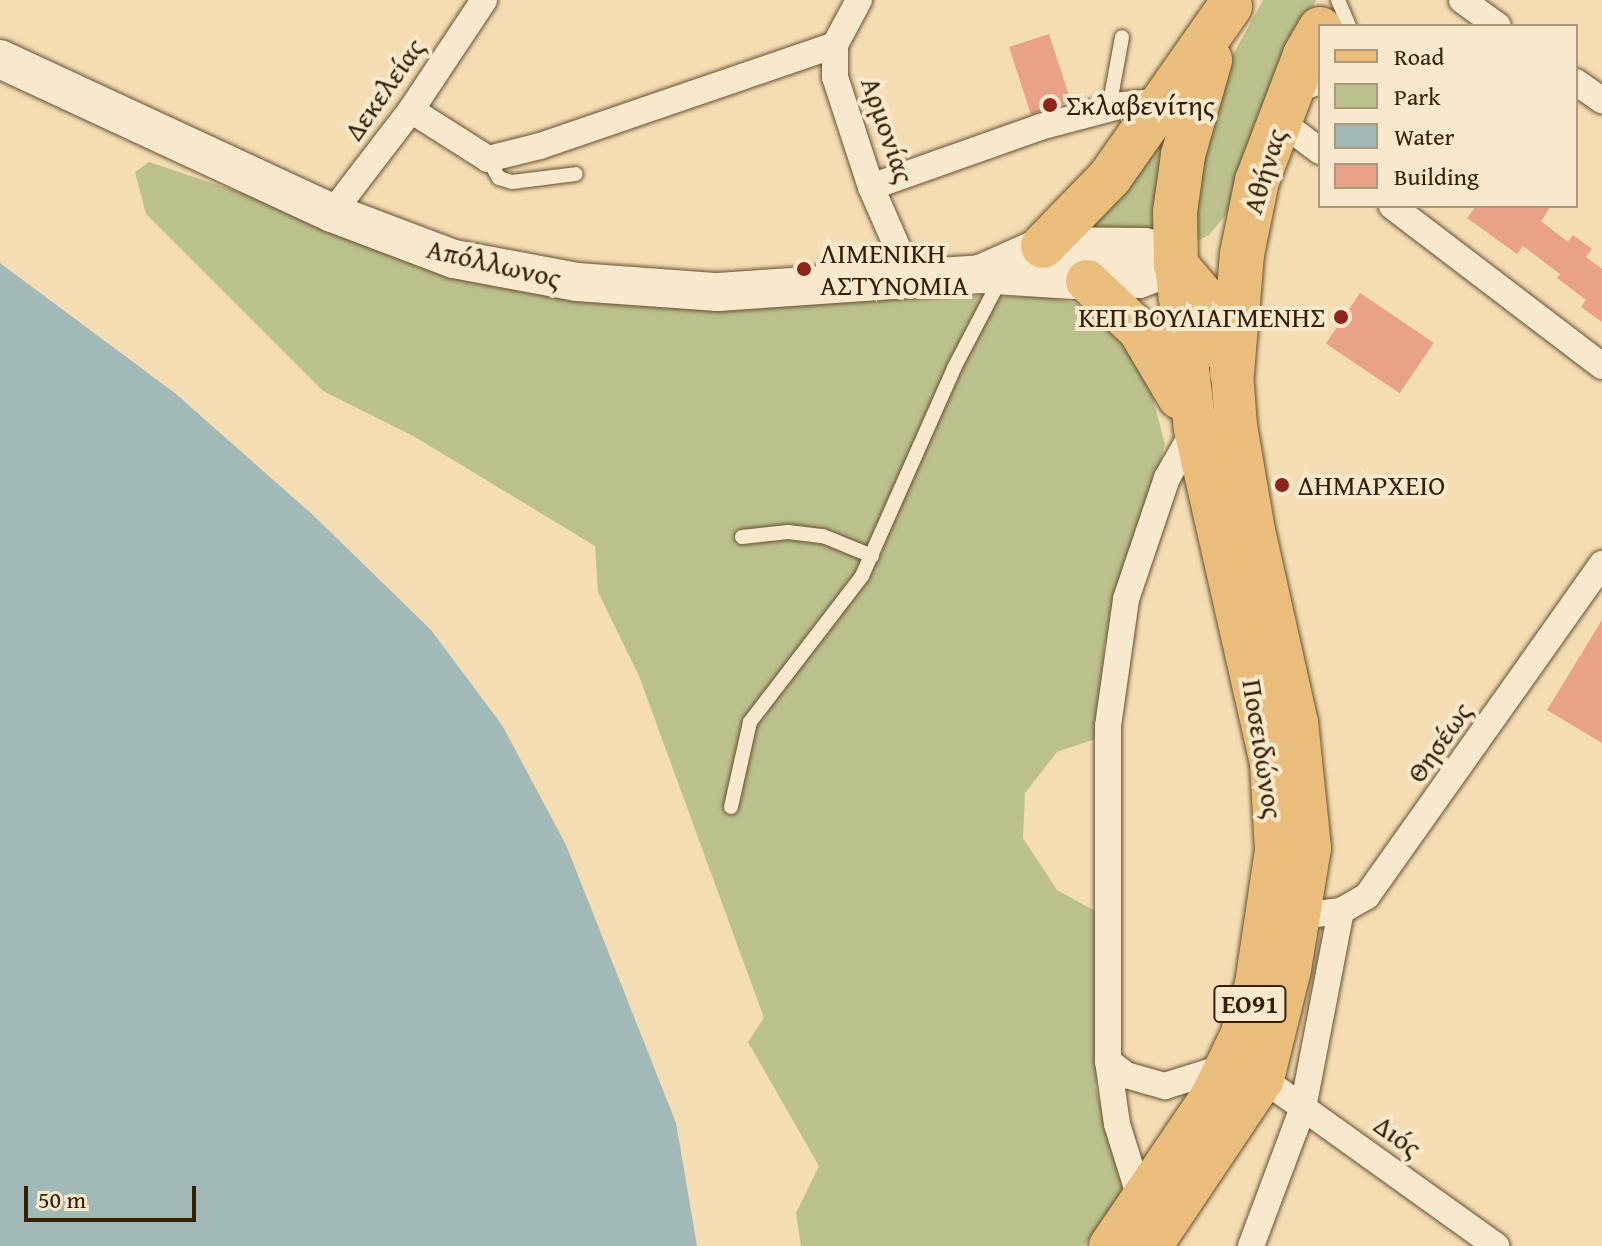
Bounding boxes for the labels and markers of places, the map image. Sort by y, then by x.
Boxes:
place label: Σκλαβενίτης [1066,88,1215,122]
marker: Σκλαβενίτης [1041,96,1059,114]
place label: ΛΙΜΕΝΙΚΗ ΑΣΤΥΝΟΜΙΑ [820,236,968,302]
marker: ΛΙΜΕΝΙΚΗ ΑΣΤΥΝΟΜΙΑ [795,260,813,278]
place label: ΚΕΠ ΒΟΥΛΙΑΓΜΕΝΗΣ [1079,300,1325,334]
marker: ΚΕΠ ΒΟΥΛΙΑΓΜΕΝΗΣ [1332,308,1350,326]
place label: ΔΗΜΑΡΧΕΙΟ [1298,468,1445,502]
marker: ΔΗΜΑΡΧΕΙΟ [1273,476,1291,494]

